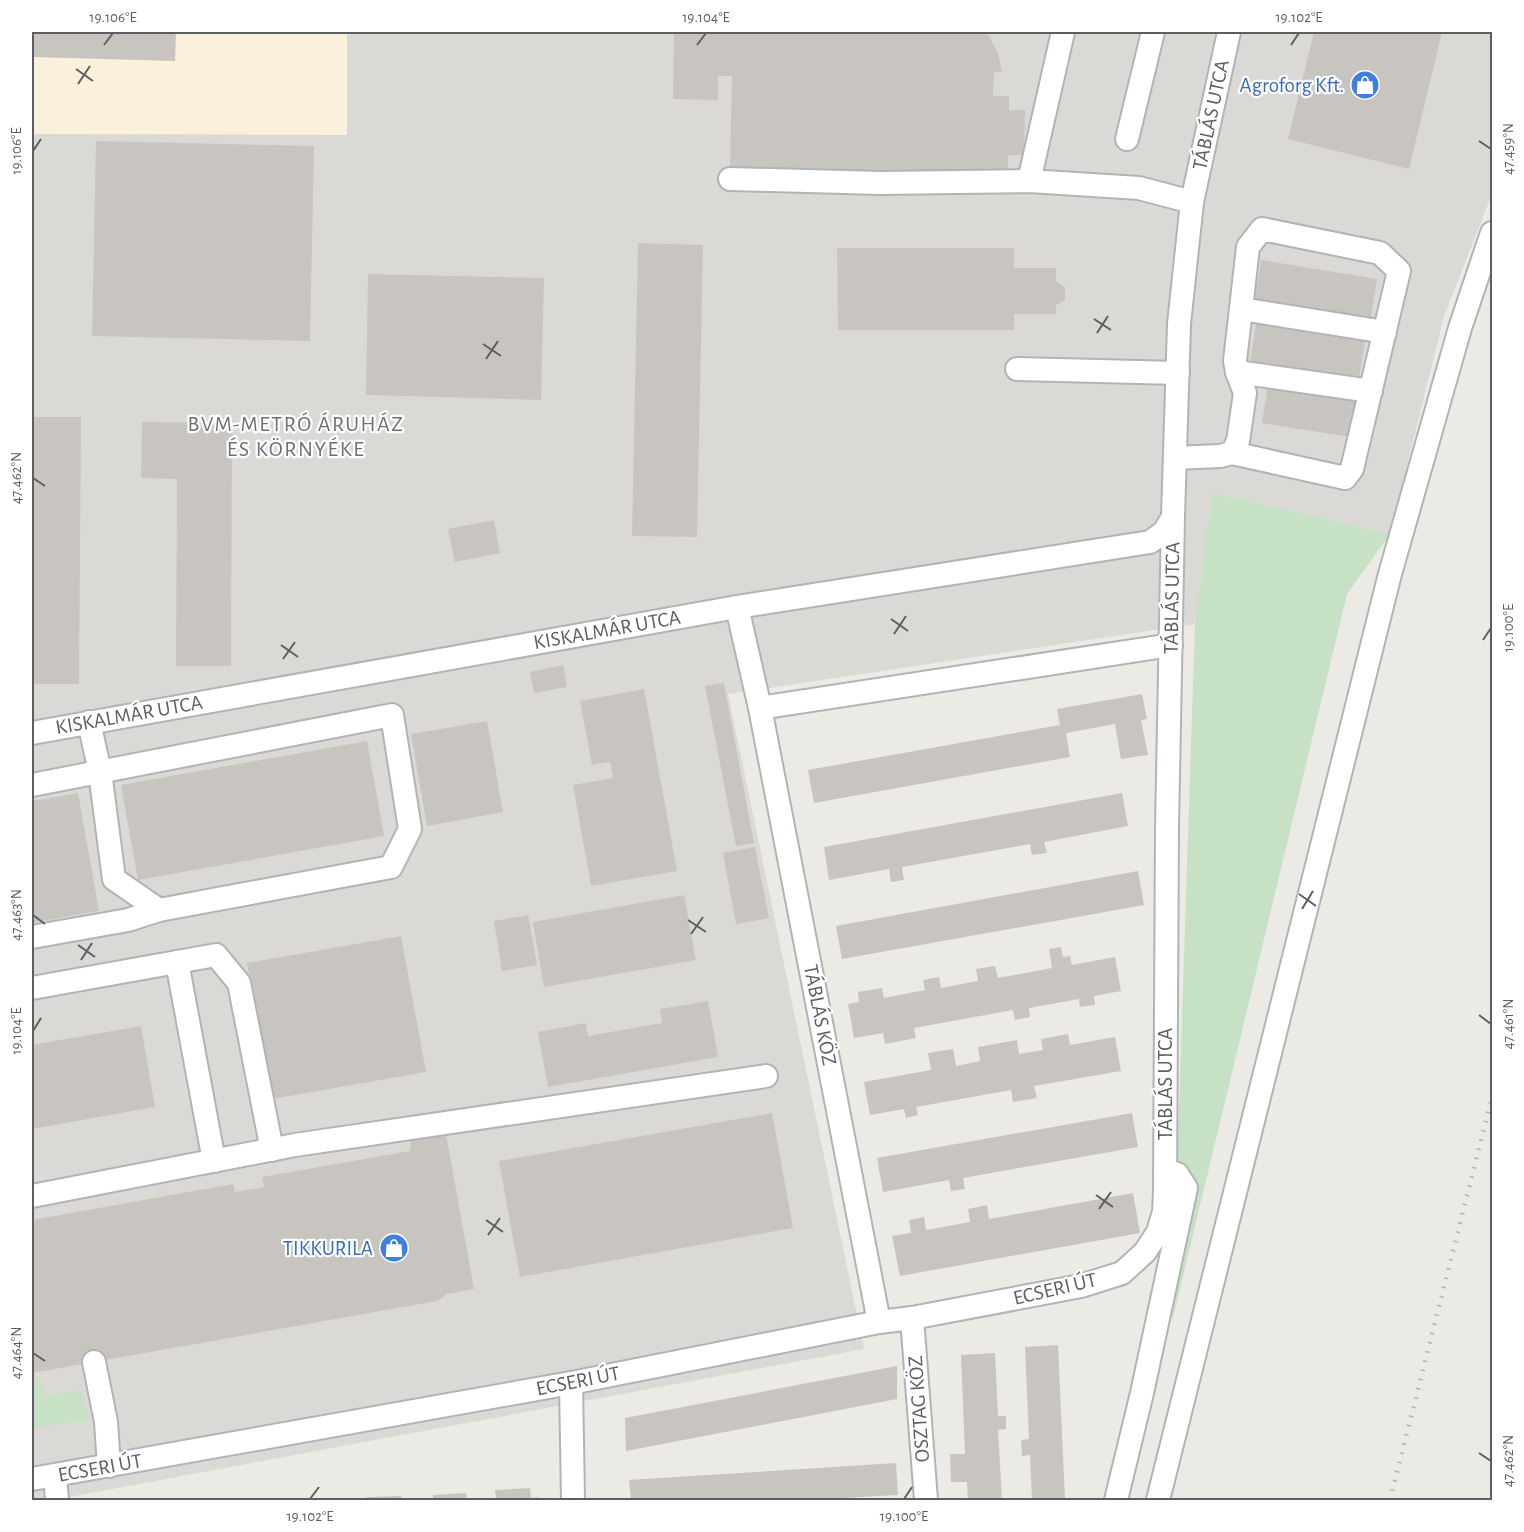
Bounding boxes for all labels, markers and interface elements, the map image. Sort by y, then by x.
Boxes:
text: 19.106°E [89,10,137,25]
text: 19.104°E [682,10,730,25]
text: 19.102°E [1275,10,1323,25]
street label: TÁBLÁS UTCA [1187,57,1233,172]
shop icon: Agroforg Kft. [1349,69,1381,101]
place label: Agroforg Kft. [1240,75,1344,96]
text: 47.459°N [1501,123,1516,175]
text: 19.106°E [9,127,24,175]
district label: BVM-METRÓ ÁRUHÁZ ÉS KÖRNYÉKE [188,412,404,460]
text: 47.462°N [9,452,24,504]
street label: TÁBLÁS UTCA [1159,542,1183,654]
text: 19.100°E [1501,604,1516,652]
street label: KISKALMÁR UTCA [532,605,682,653]
street label: KISKALMÁR UTCA [54,690,204,738]
text: 47.463°N [9,889,24,941]
street label: TÁBLÁS KÖZ [800,962,842,1067]
text: 47.461°N [1501,999,1516,1049]
text: 19.104°E [9,1007,24,1055]
street label: TÁBLÁS UTCA [1153,1028,1176,1140]
shop icon: TIKKURILA [378,1232,410,1264]
place label: TIKKURILA [283,1238,373,1259]
street label: ECSERI ÚT [1011,1267,1099,1309]
text: 47.464°N [9,1326,24,1380]
street label: OSZTAG KÖZ [904,1355,933,1463]
street label: ECSERI ÚT [534,1361,622,1399]
text: 47.462°N [1501,1435,1516,1487]
street label: ECSERI ÚT [56,1448,144,1486]
text: 19.102°E [286,1509,334,1524]
text: 19.100°E [880,1509,928,1524]

